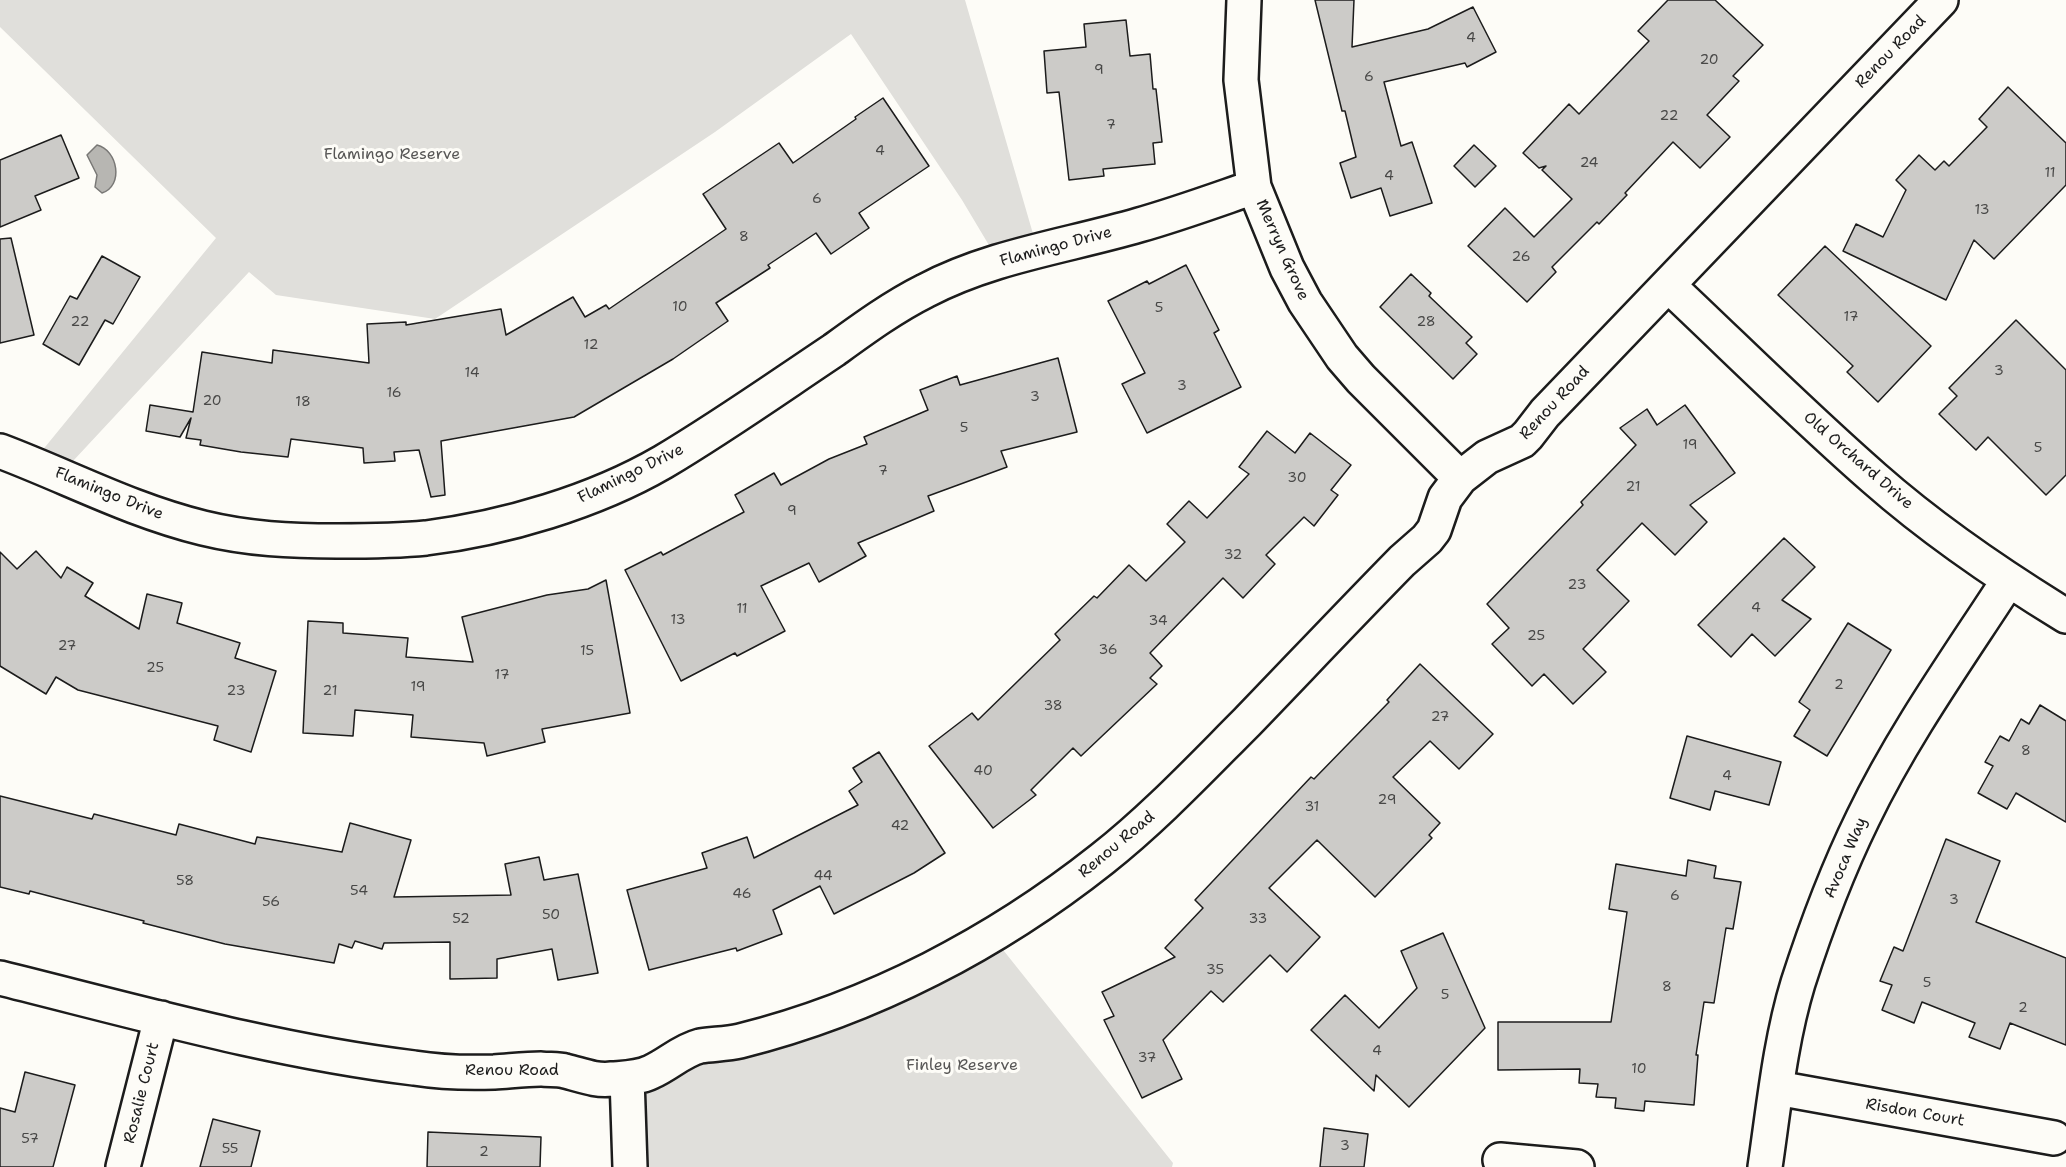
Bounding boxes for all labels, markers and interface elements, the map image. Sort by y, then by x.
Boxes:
street label: Renou Road [1852,12,1930,92]
house number: 4 [1466,30,1476,46]
house number: 20 [1699,52,1719,68]
house number: 9 [1094,62,1104,78]
house number: 6 [1364,69,1374,85]
house number: 22 [1660,108,1678,124]
house number: 7 [1106,117,1116,133]
house number: 4 [875,143,885,159]
park label: Flamingo Reserve [324,145,460,165]
house number: 24 [1580,155,1598,171]
house number: 11 [2044,165,2056,181]
house number: 4 [1384,168,1394,184]
house number: 6 [812,191,822,207]
street label: Merryn Grove [1251,197,1313,303]
house number: 13 [1975,202,1989,218]
street label: Flamingo Drive [998,223,1114,271]
house number: 8 [739,229,749,245]
house number: 26 [1512,249,1530,265]
house number: 10 [672,299,688,315]
house number: 5 [1155,300,1163,316]
house number: 17 [1844,309,1858,325]
house number: 22 [71,314,89,330]
house number: 28 [1416,314,1436,330]
house number: 12 [584,337,598,353]
street label: Renou Road [1516,362,1594,444]
house number: 3 [1994,363,2004,379]
house number: 14 [464,365,480,381]
house number: 3 [1177,378,1187,394]
house number: 16 [386,385,402,401]
house number: 3 [1030,389,1040,405]
house number: 20 [202,393,222,409]
house number: 18 [295,394,311,410]
street label: Old Orchard Drive [1799,408,1917,514]
house number: 5 [960,420,968,436]
house number: 19 [1682,437,1698,453]
street label: Flamingo Drive [575,440,687,508]
house number: 5 [2034,440,2042,456]
house number: 7 [878,463,888,479]
street label: Flamingo Drive [52,464,166,524]
house number: 30 [1287,470,1307,486]
house number: 21 [1626,479,1640,495]
house number: 9 [787,503,797,519]
house number: 32 [1224,547,1242,563]
house number: 23 [1568,577,1586,593]
house number: 4 [1751,600,1761,616]
house number: 11 [736,601,748,617]
house number: 13 [671,612,685,628]
house number: 34 [1148,613,1168,629]
house number: 25 [1527,628,1545,644]
house number: 27 [58,638,76,654]
house number: 36 [1098,642,1118,658]
house number: 15 [580,643,594,659]
house number: 25 [146,660,164,676]
house number: 17 [495,667,509,683]
house number: 2 [1834,677,1844,693]
house number: 19 [410,679,426,695]
house number: 23 [227,683,245,699]
house number: 21 [323,683,337,699]
house number: 38 [1043,698,1063,714]
house number: 27 [1431,709,1449,725]
house number: 8 [2021,743,2031,759]
house number: 40 [973,763,993,779]
house number: 4 [1722,768,1732,784]
house number: 29 [1378,792,1396,808]
house number: 31 [1305,799,1319,815]
street label: Renou Road [1075,808,1159,882]
street label: Avoca Way [1820,815,1872,901]
house number: 42 [891,818,909,834]
house number: 44 [813,868,833,884]
house number: 58 [176,873,194,889]
house number: 54 [350,883,368,899]
house number: 46 [732,886,752,902]
house number: 6 [1670,888,1680,904]
house number: 3 [1949,892,1959,908]
house number: 56 [262,894,280,910]
house number: 50 [542,907,560,923]
house number: 52 [452,911,470,927]
house number: 33 [1249,911,1267,927]
house number: 35 [1206,962,1224,978]
house number: 5 [1923,975,1931,991]
house number: 8 [1662,979,1672,995]
house number: 5 [1441,987,1449,1003]
house number: 2 [2018,1000,2028,1016]
street label: Rosalie Court [120,1040,164,1146]
house number: 4 [1372,1043,1382,1059]
house number: 37 [1138,1050,1156,1066]
park label: Finley Reserve [906,1056,1018,1076]
street label: Renou Road [465,1061,559,1081]
house number: 10 [1631,1061,1647,1077]
street label: Risdon Court [1864,1095,1966,1131]
house number: 57 [21,1131,39,1147]
house number: 3 [1340,1138,1350,1154]
house number: 55 [222,1141,238,1157]
house number: 2 [479,1144,489,1160]

